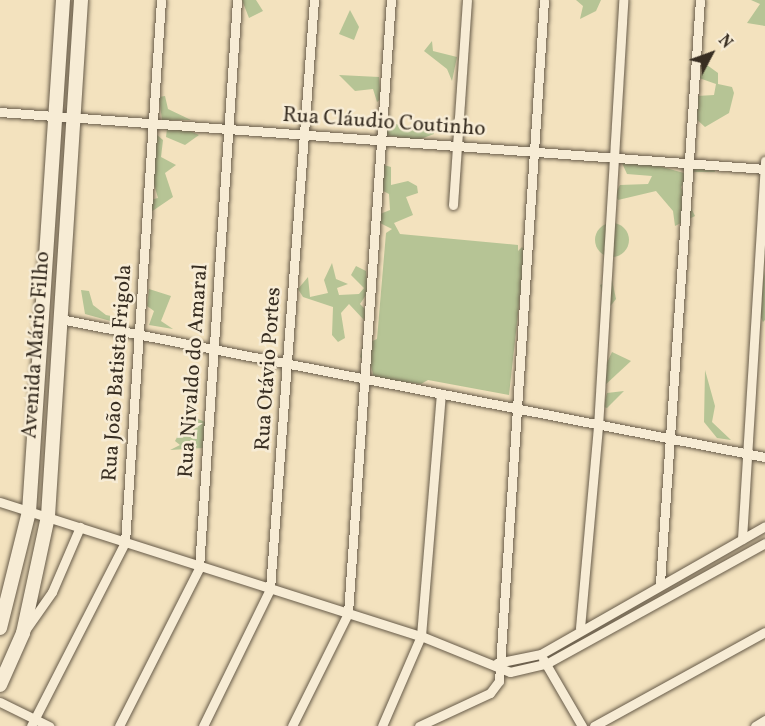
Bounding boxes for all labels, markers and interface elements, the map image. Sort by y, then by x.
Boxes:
north arrow [681,24,741,84]
text: N [712,31,737,54]
street label: Rua Cláudio Coutinho [282,103,486,143]
street label: Avenida Mário Filho [18,251,56,439]
street label: Rua Nivaldo do Amaral [174,263,214,479]
street label: Rua João Batista Frigola [98,264,138,482]
street label: Rua Otávio Portes [251,286,287,452]

